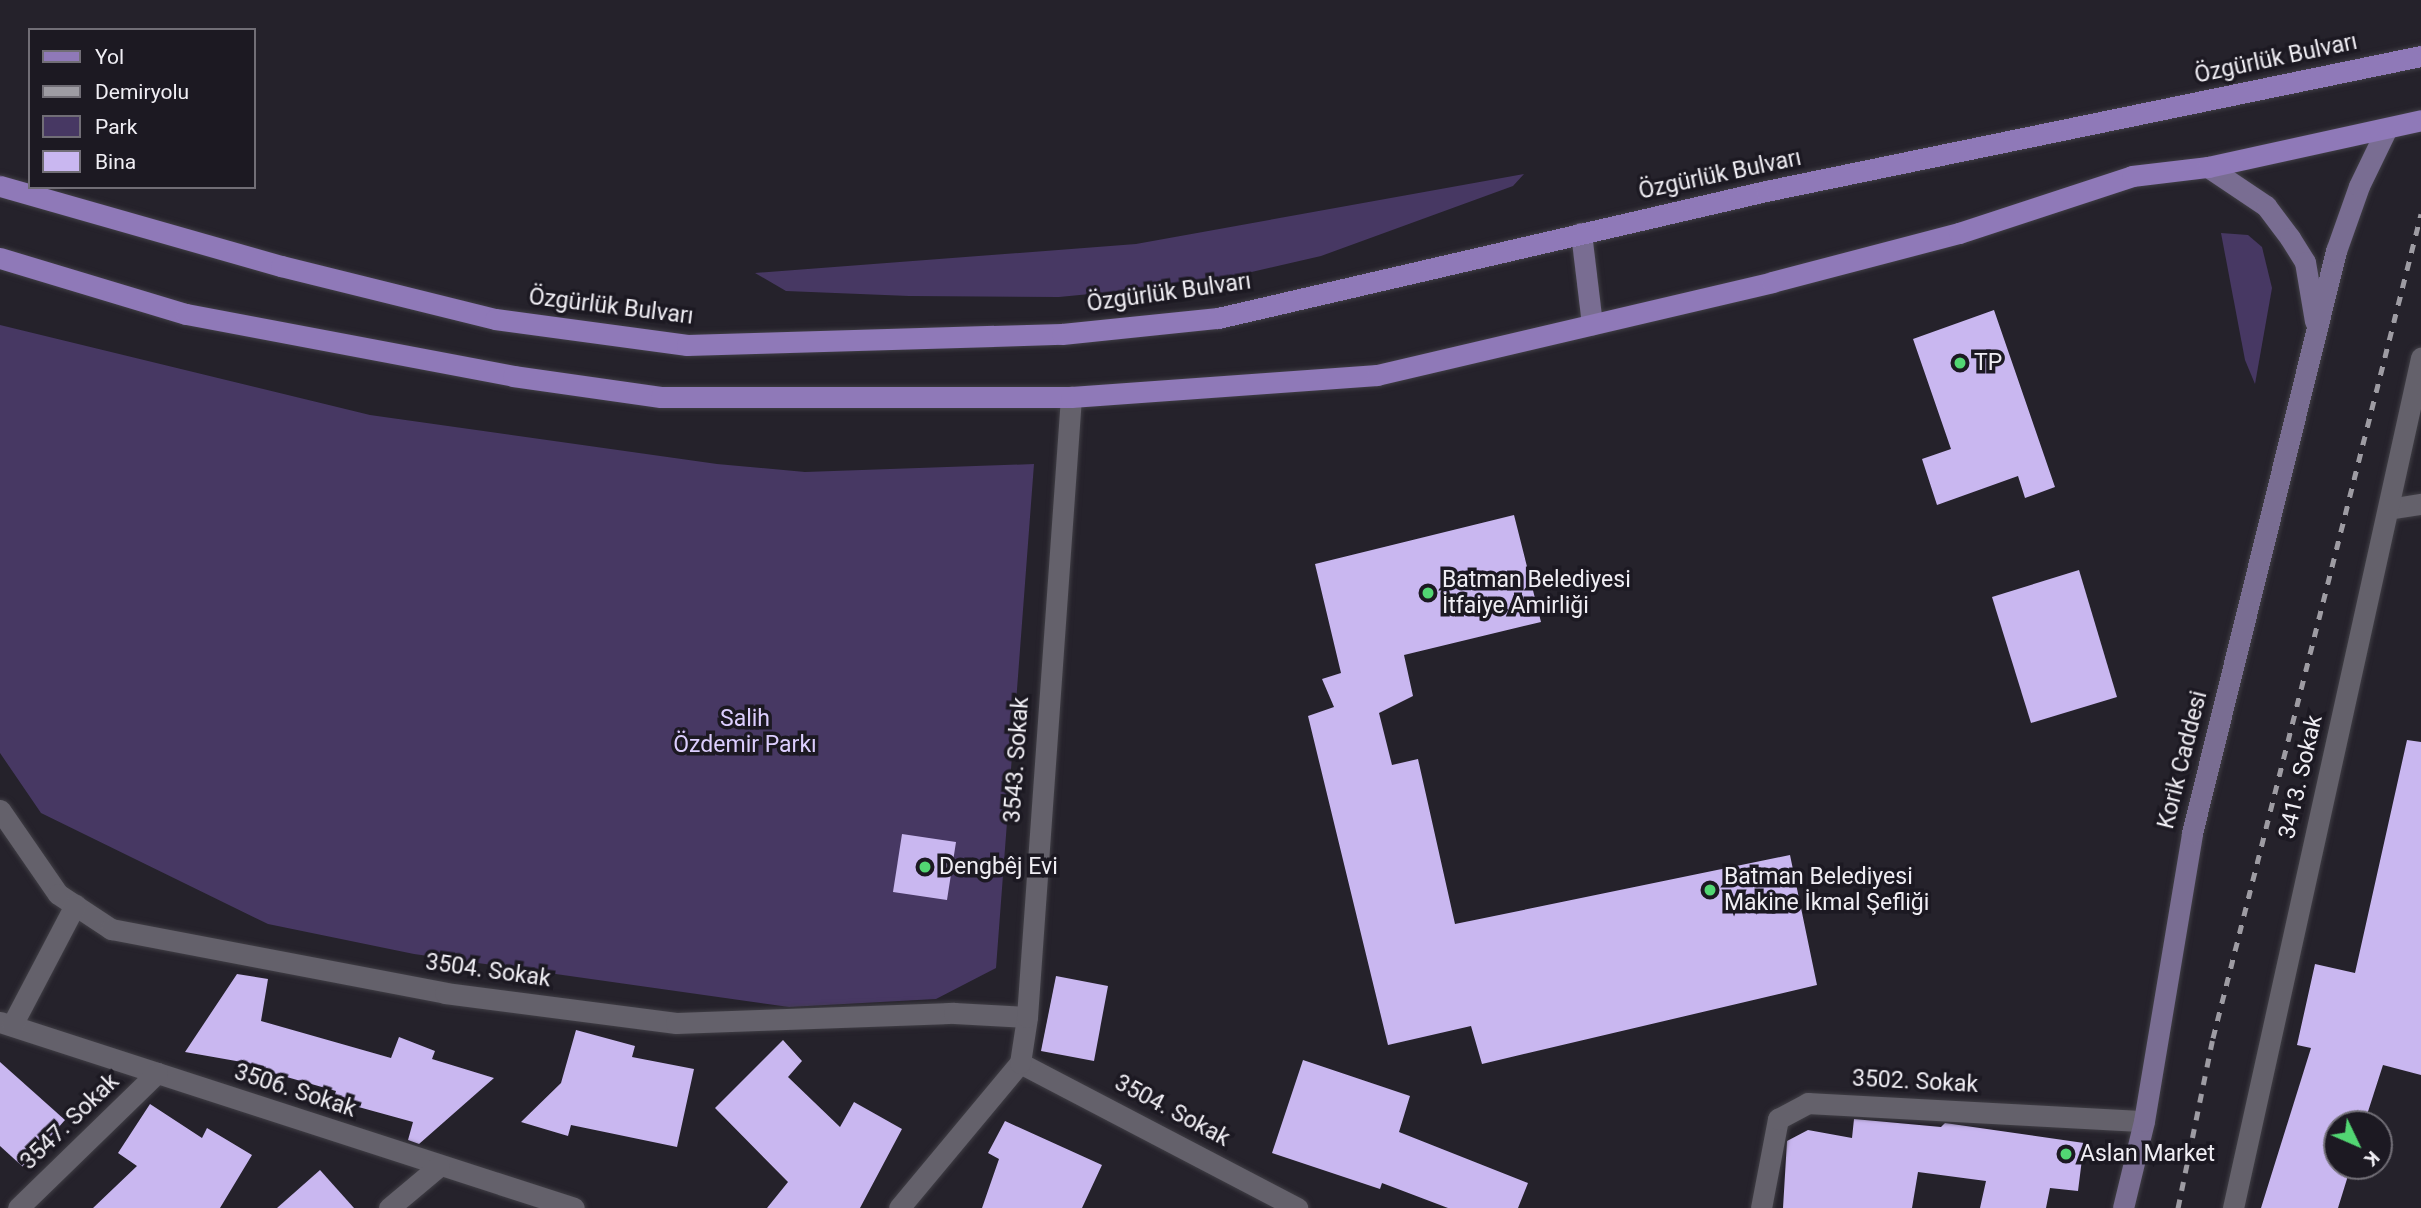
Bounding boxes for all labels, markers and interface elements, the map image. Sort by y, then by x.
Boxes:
legend [28,28,256,189]
street label: Özgürlük Bulvarı [2192,28,2360,90]
text: Yol [95,45,124,69]
text: Demiryolu [95,80,189,104]
text: Park [95,115,137,139]
street label: Özgürlük Bulvarı [1636,144,1804,206]
text: Bina [95,150,136,174]
street label: Özgürlük Bulvarı [1085,268,1253,318]
street label: Özgürlük Bulvarı [527,283,695,331]
place label: TP [1974,349,2002,377]
marker: TP [1952,355,1968,371]
place label: Batman Belediyesi İtfaiye Amirliği [1442,566,1631,620]
marker: Batman Belediyesi İtfaiye Amirliği [1420,585,1436,601]
street label: Korik Caddesi [2153,688,2213,832]
street label: 3543. Sokak [999,696,1035,824]
park label: Salih Özdemir Parkı [673,705,817,759]
street label: 3413. Sokak [2273,712,2329,842]
place label: Dengbêj Evi [939,853,1058,881]
marker: Dengbêj Evi [917,859,933,875]
place label: Batman Belediyesi Makine İkmal Şefliği [1724,863,1929,917]
marker: Batman Belediyesi Makine İkmal Şefliği [1702,882,1718,898]
street label: 3504. Sokak [424,949,552,993]
street label: 3506. Sokak [231,1058,359,1124]
street label: 3502. Sokak [1851,1065,1979,1099]
street label: 3547. Sokak [15,1068,125,1176]
street label: 3504. Sokak [1110,1069,1234,1153]
north arrow [2323,1110,2393,1180]
place label: Aslan Market [2080,1140,2215,1168]
marker: Aslan Market [2058,1146,2074,1162]
text: K [2360,1146,2385,1171]

